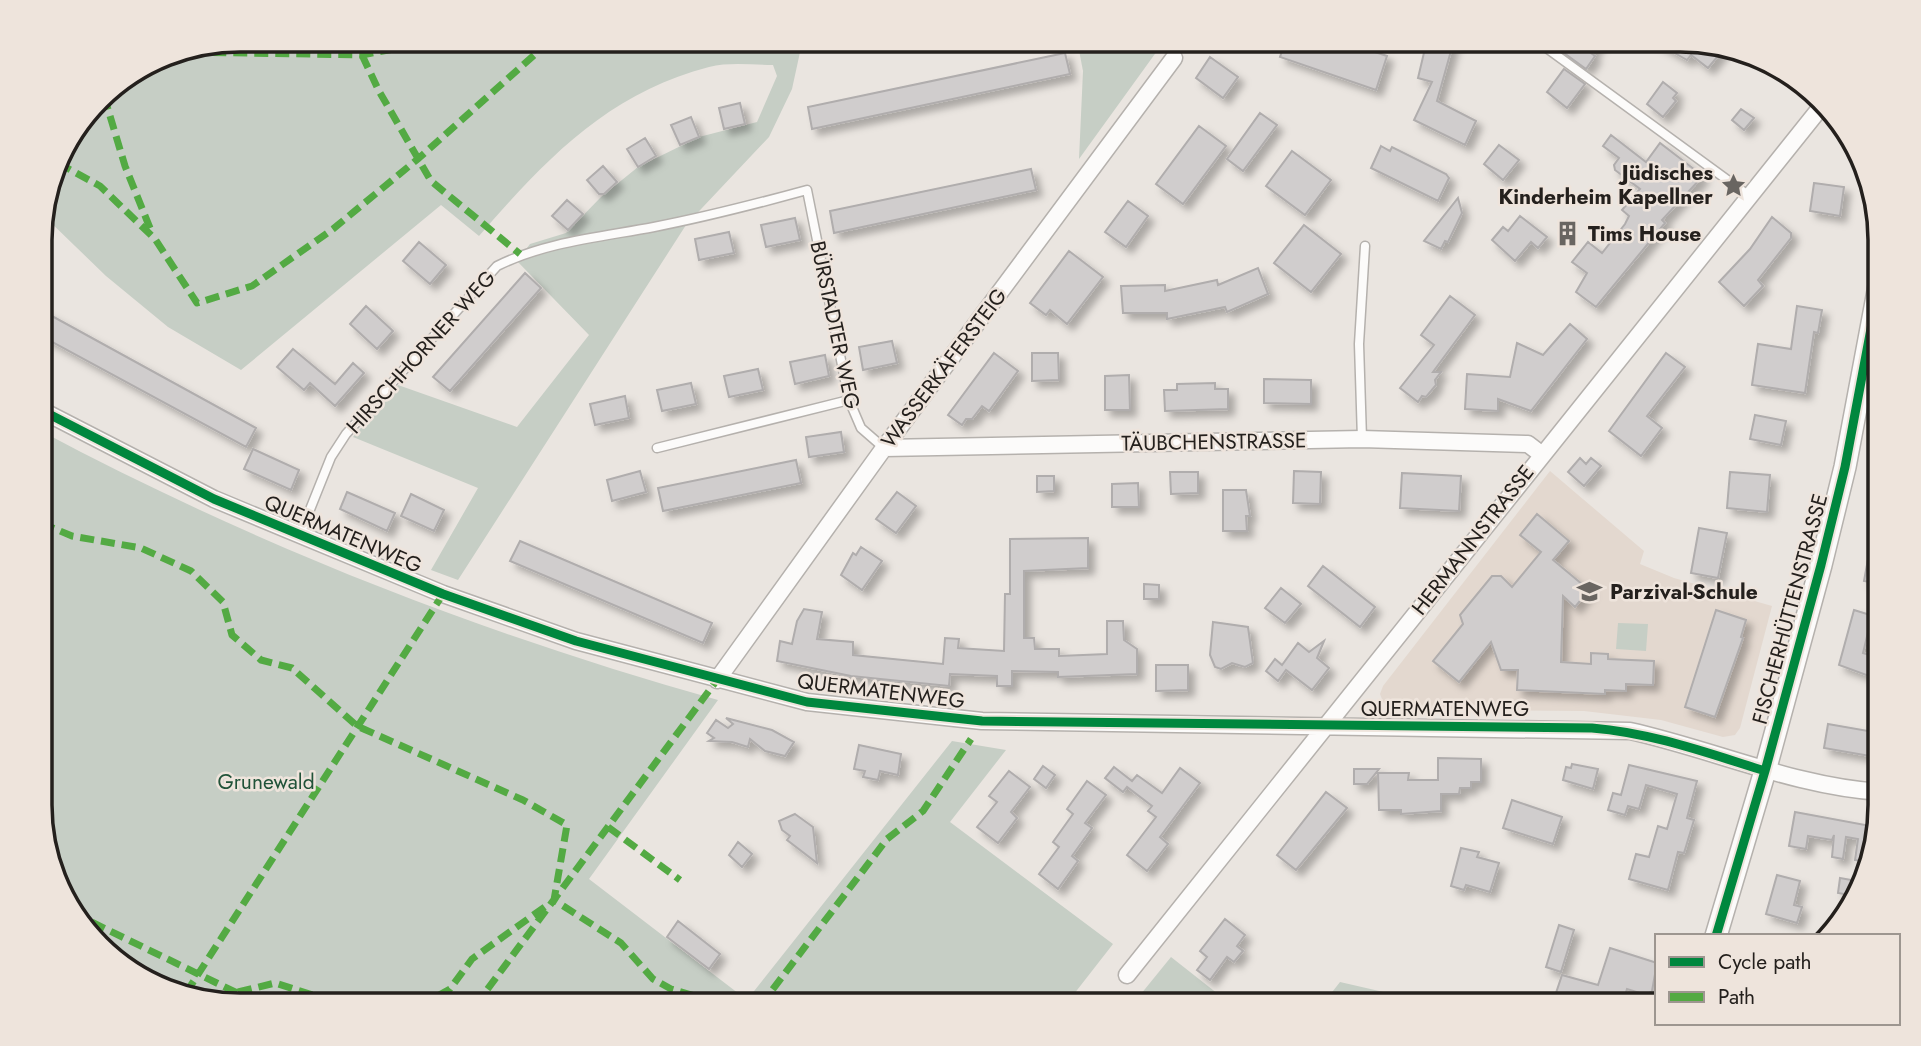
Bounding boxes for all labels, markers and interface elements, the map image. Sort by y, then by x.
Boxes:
place label: Jüdisches Kinderheim Kapellner [1498,158,1713,212]
place icon: Jüdisches Kinderheim Kapellner [1719,171,1747,199]
place label: Tims House [1588,219,1701,249]
building icon: Tims House [1554,220,1582,248]
street label: BÜRSTADTER WEG [803,238,867,412]
street label: HIRSCHHORNER WEG [339,264,503,440]
street label: WASSERKÄFERSTEIG [874,282,1014,454]
street label: TÄUBCHENSTRASSE [1121,425,1307,459]
street label: HERMANNSTRASSE [1405,459,1541,621]
street label: QUERMATENWEG [260,487,426,581]
street label: FISCHERHÜTTENSTRASSE [1745,490,1835,728]
place label: Parzival-Schule [1610,577,1758,607]
school or university icon: Parzival-Schule [1576,578,1604,606]
street label: QUERMATENWEG [795,666,967,716]
street label: QUERMATENWEG [1361,694,1529,724]
park label: Grunewald [217,767,315,797]
legend [1655,934,1900,1025]
text: Cycle path [1718,947,1811,977]
text: Path [1718,982,1755,1012]

